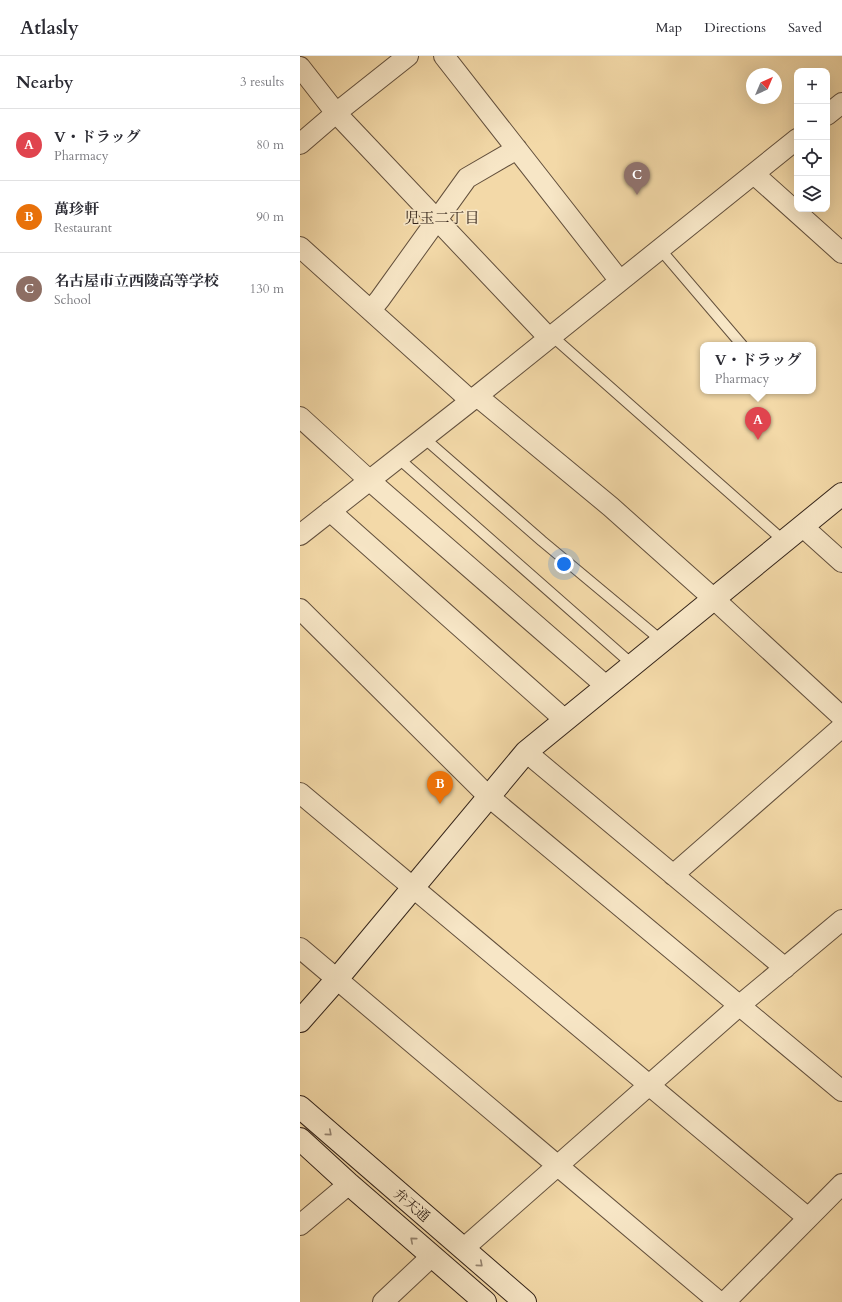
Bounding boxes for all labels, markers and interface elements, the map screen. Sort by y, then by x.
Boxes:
text: Atlasly [20,15,79,41]
text: Map [656,18,682,37]
text: Directions [704,18,766,37]
text: Saved [788,18,822,37]
north arrow [746,68,782,104]
map controls [794,68,830,212]
button: + [794,68,830,104]
text: Nearby [16,71,73,94]
text: 3 results [240,73,284,91]
button: − [794,104,830,140]
text: V・ドラッグ [54,127,140,147]
text: A [24,136,34,154]
text: 80 m [256,136,284,154]
button: locate [794,140,830,176]
text: Pharmacy [54,147,109,165]
pin: C [624,162,650,195]
button: layers [794,176,830,212]
text: 萬珍軒 [54,199,99,219]
text: B [24,208,34,226]
text: 90 m [256,208,284,226]
district label: 児玉二丁目 [404,208,480,228]
text: Restaurant [54,219,112,237]
text: 名古屋市立西陵高等学校 [54,271,219,291]
text: C [24,280,34,298]
text: 130 m [250,280,284,298]
text: School [54,291,91,309]
popup [700,342,816,394]
text: V・ドラッグ [715,350,801,370]
text: Pharmacy [715,370,769,388]
pin: A [745,407,771,440]
your location [554,554,574,574]
pin: B [427,771,453,804]
one-way arrow [325,1128,332,1135]
street label: 弁天通 [390,1184,434,1226]
one-way arrow [410,1237,418,1244]
one-way arrow [476,1259,483,1266]

